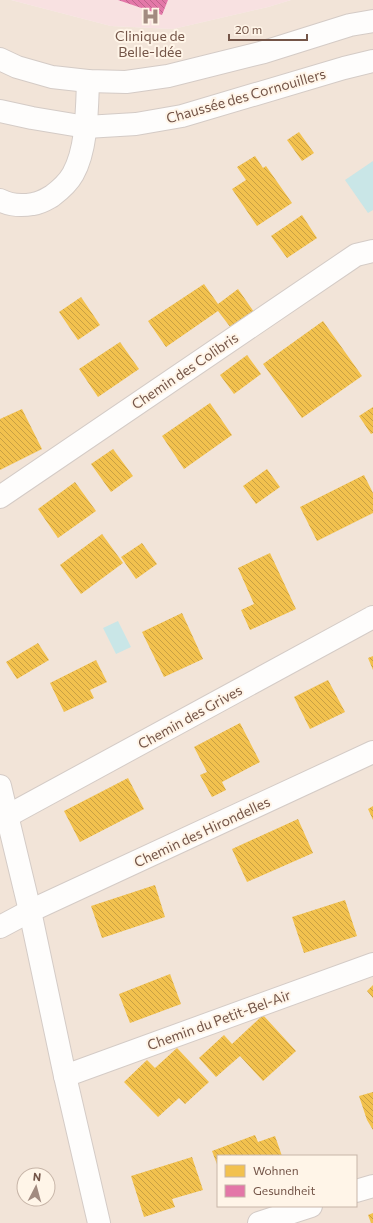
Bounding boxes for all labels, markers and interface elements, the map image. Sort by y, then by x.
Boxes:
hospital icon: Clinique de Belle-Idée [140,6,160,26]
scale bar [229,16,307,42]
text: 20 m [235,22,262,36]
place label: Clinique de Belle-Idée [115,27,185,60]
street label: Chaussée des Cornouillers [164,65,328,126]
street label: Chemin des Colibris [128,329,241,413]
street label: Chemin des Grives [135,681,245,752]
street label: Chemin des Hirondelles [131,793,273,871]
street label: Chemin du Petit-Bel-Air [145,986,293,1053]
legend [217,1155,357,1207]
text: Wohnen [253,1163,299,1177]
north arrow [16,1167,56,1207]
text: N [32,1170,42,1183]
text: Gesundheit [253,1183,315,1197]

